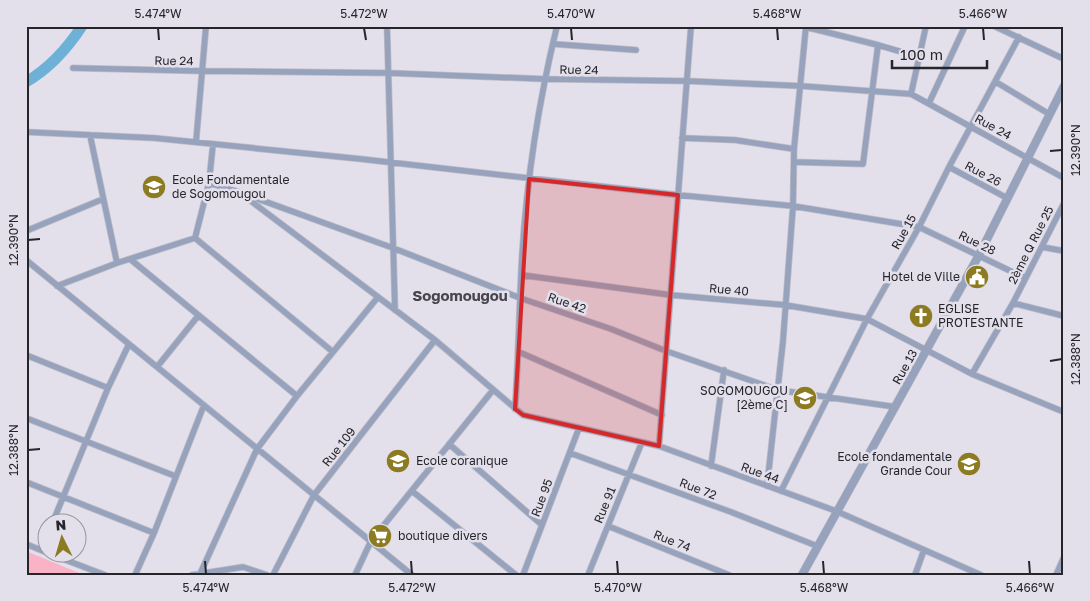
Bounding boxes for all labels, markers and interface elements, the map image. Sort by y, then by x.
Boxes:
text: 5.474°W [134,6,182,21]
text: 5.472°W [340,6,388,21]
text: 5.470°W [547,6,595,21]
text: 5.468°W [753,6,802,21]
text: 5.466°W [959,6,1008,21]
scale bar [892,38,988,70]
text: 100 m [900,45,943,63]
street label: Rue 24 [154,53,194,68]
street label: Rue 24 [559,62,599,77]
street label: Rue 24 [972,110,1014,143]
text: 12.390°N [1068,124,1083,176]
street label: Rue 26 [962,158,1004,189]
place label: Ecole Fondamentale de Sogomougou [172,172,290,201]
school or university icon: Ecole Fondamentale de Sogomougou [141,174,167,200]
street label: 2ème Q Rue 25 [1004,203,1057,286]
street label: Rue 15 [888,212,919,252]
text: 12.390°N [6,214,21,266]
street label: Rue 28 [956,227,998,258]
public building icon: Hotel de Ville [964,264,990,290]
place label: Hotel de Ville [882,269,960,284]
street label: Rue 40 [709,280,750,299]
district label: Sogomougou [412,286,508,304]
street label: Rue 42 [546,289,588,316]
place label: EGLISE PROTESTANTE [938,301,1023,330]
church icon: EGLISE PROTESTANTE [908,303,934,329]
text: 12.388°N [1068,333,1083,385]
street label: Rue 13 [889,347,920,387]
place label: SOGOMOUGOU [2ème C] [700,383,788,412]
school or university icon: SOGOMOUGOU [2ème C] [792,385,818,411]
text: 12.388°N [6,424,21,476]
street label: Rue 109 [319,424,359,469]
school or university icon: Ecole coranique [385,448,411,474]
place label: Ecole fondamentale Grande Cour [837,449,952,478]
school or university icon: Ecole fondamentale Grande Cour [956,451,982,477]
place label: Ecole coranique [416,453,508,468]
street label: Rue 44 [739,459,781,486]
street label: Rue 72 [678,475,719,502]
street label: Rue 95 [527,477,556,519]
street label: Rue 91 [590,484,619,525]
north arrow [38,514,88,564]
text: N [55,516,67,533]
supermarket icon: boutique divers [367,523,393,549]
street label: Rue 74 [651,526,693,555]
place label: boutique divers [398,528,488,543]
text: 5.474°W [182,580,230,595]
text: 5.472°W [388,580,436,595]
text: 5.470°W [594,580,642,595]
text: 5.468°W [800,580,849,595]
text: 5.466°W [1006,580,1055,595]

